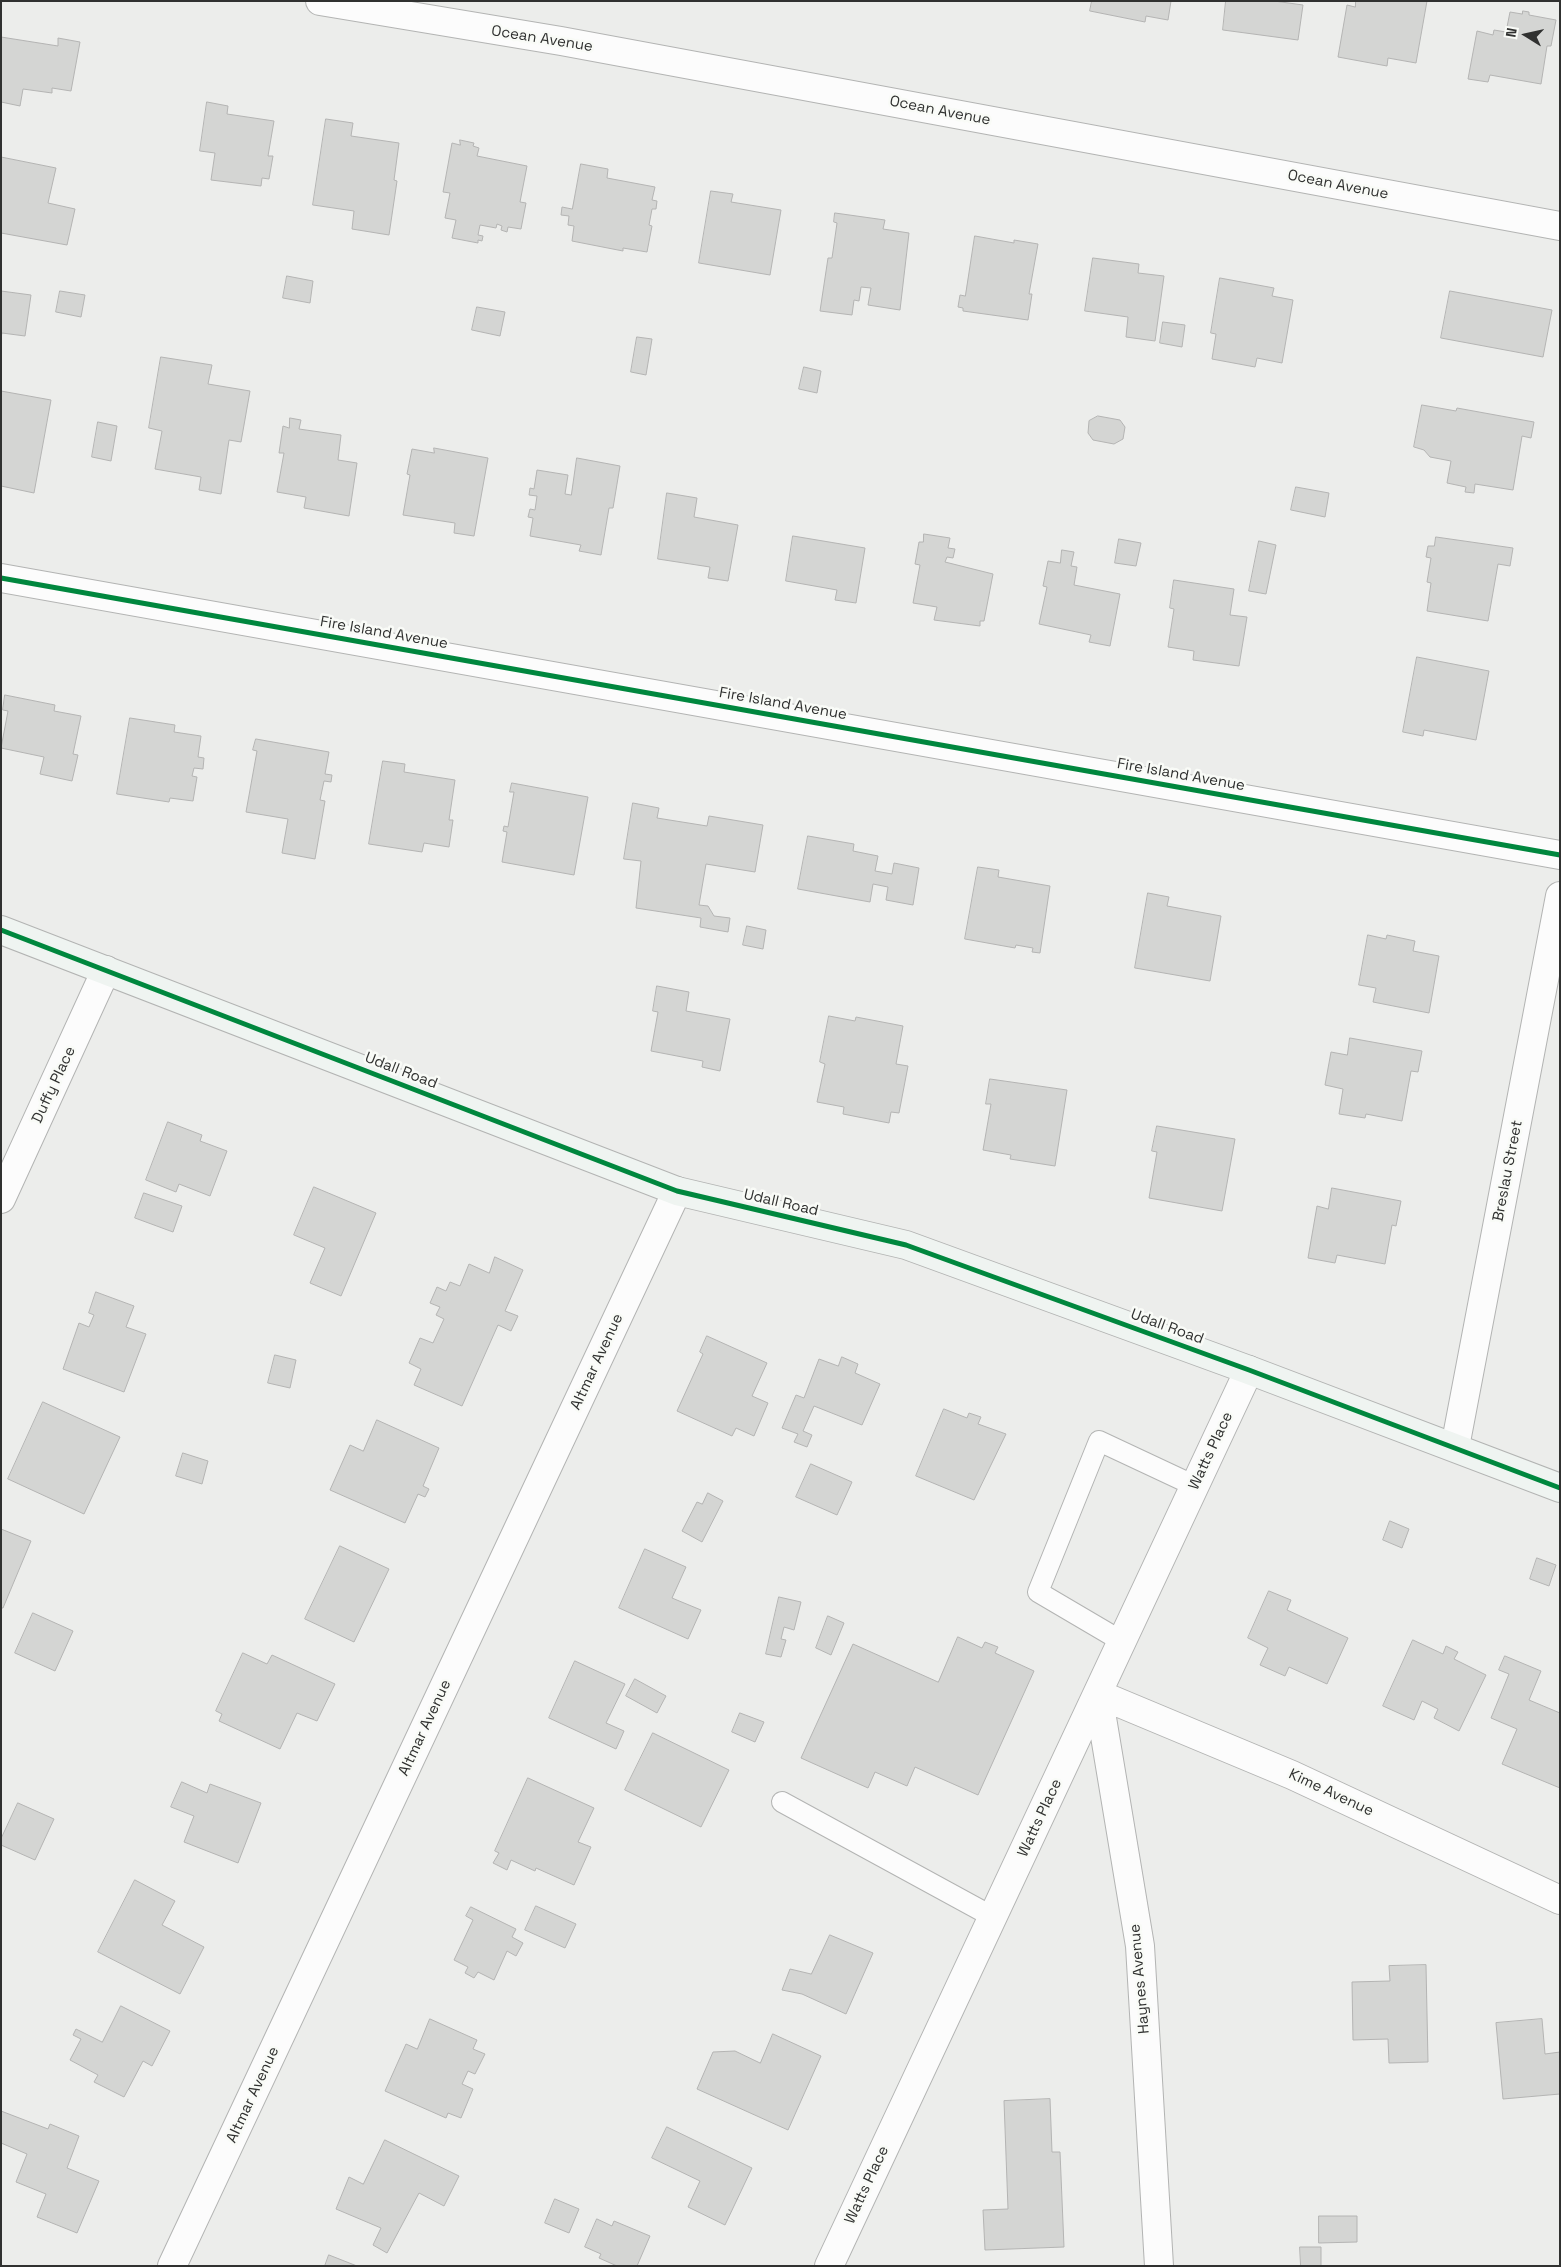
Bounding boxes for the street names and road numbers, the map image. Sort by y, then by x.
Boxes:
street label: Ocean Avenue [490,22,594,56]
street label: Ocean Avenue [888,92,992,130]
street label: Ocean Avenue [1286,166,1390,204]
street label: Fire Island Avenue [319,613,449,653]
street label: Fire Island Avenue [718,684,848,724]
street label: Fire Island Avenue [1116,755,1246,795]
street label: Duffy Place [28,1044,80,1126]
street label: Udall Road [362,1049,440,1093]
street label: Breslau Street [1489,1119,1527,1223]
street label: Udall Road [742,1186,820,1220]
street label: Udall Road [1128,1305,1206,1349]
street label: Altmar Avenue [567,1311,627,1413]
street label: Watts Place [1185,1409,1237,1493]
street label: Altmar Avenue [395,1677,455,1779]
street label: Kime Avenue [1286,1766,1376,1820]
street label: Watts Place [1014,1776,1066,1860]
street label: Haynes Avenue [1126,1923,1154,2035]
street label: Altmar Avenue [223,2044,283,2146]
street label: Watts Place [841,2143,893,2227]

